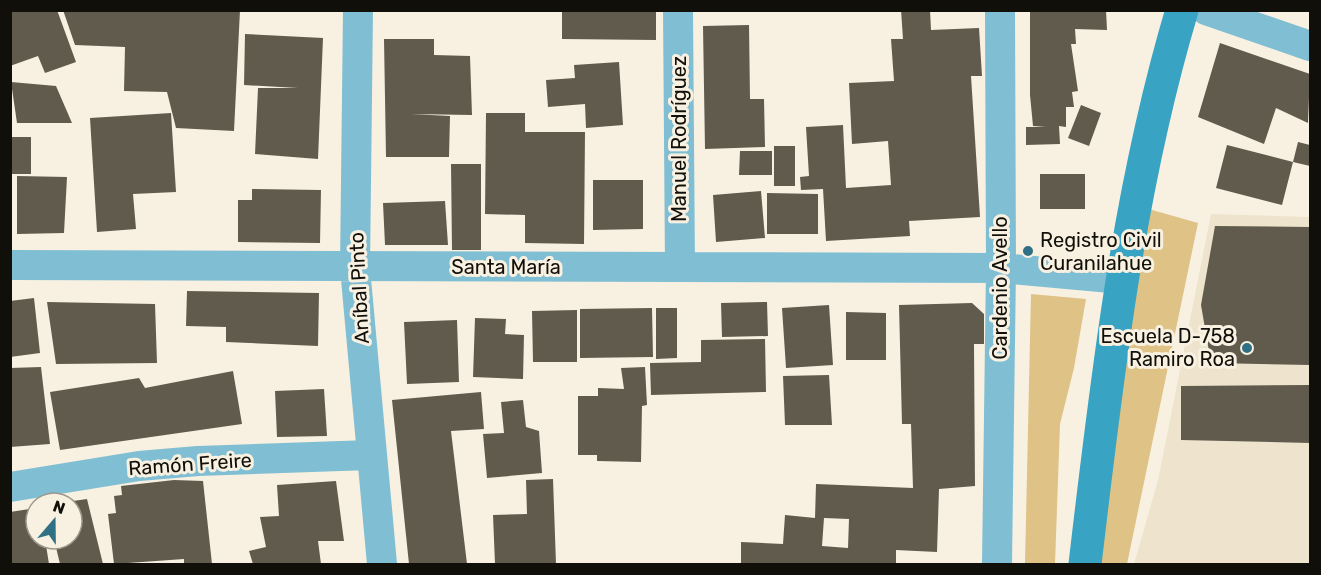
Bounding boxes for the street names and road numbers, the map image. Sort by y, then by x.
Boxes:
street label: Manuel Rodríguez [667,56,691,222]
street label: Cardenio Avello [988,216,1012,360]
street label: Aníbal Pinto [344,231,374,345]
street label: Santa María [451,255,561,279]
street label: Ramón Freire [127,448,253,480]

